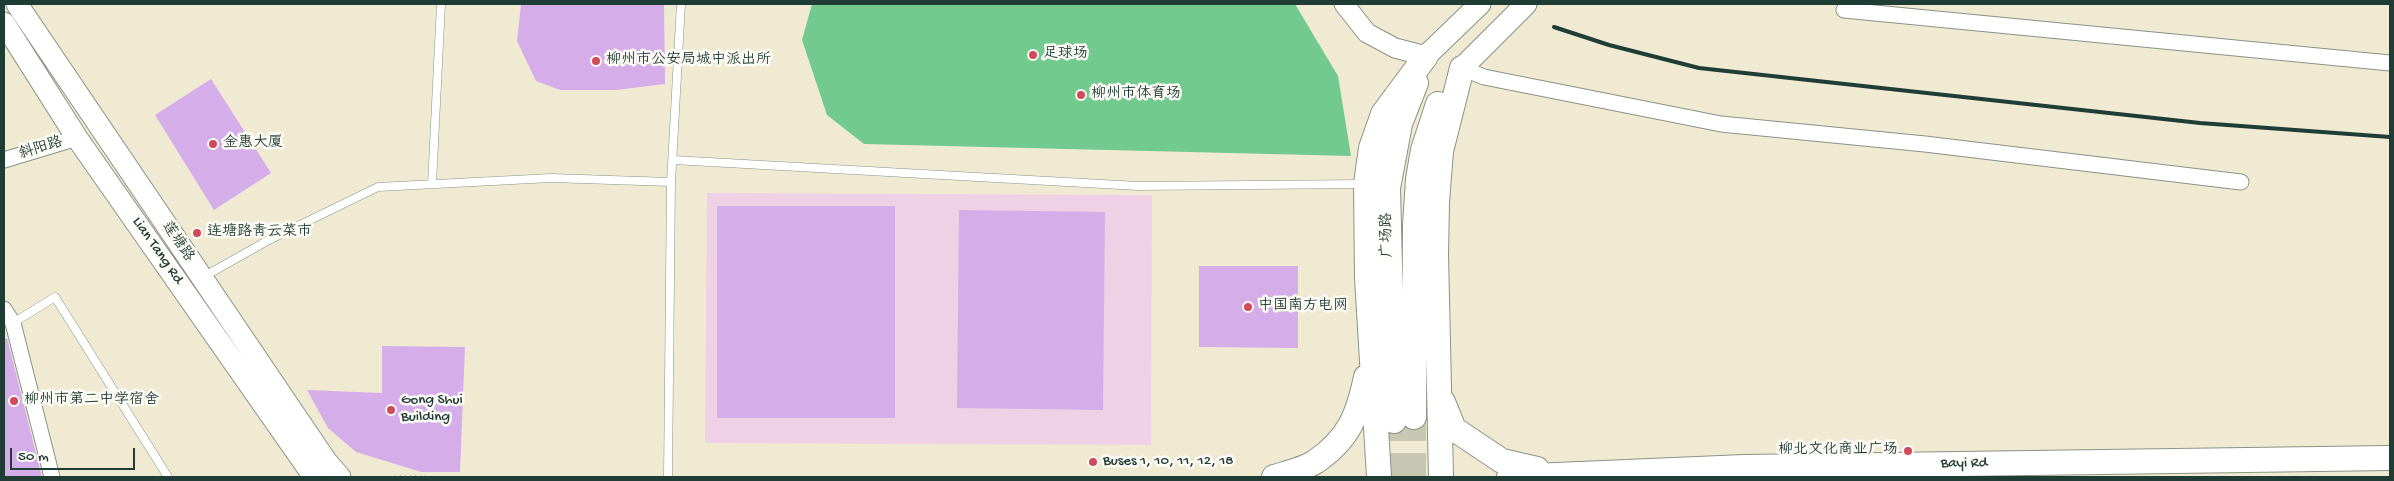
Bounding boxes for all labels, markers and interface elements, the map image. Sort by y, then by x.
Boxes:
place label: 足球场 [1043,46,1088,64]
marker: 足球场 [1027,49,1039,61]
place label: 柳州市公安局城中派出所 [606,52,771,70]
marker: 柳州市公安局城中派出所 [590,55,602,67]
place label: 柳州市体育场 [1091,86,1181,104]
marker: 柳州市体育场 [1075,89,1087,101]
street label: 斜阳路 [17,134,65,164]
place label: 金惠大厦 [223,135,283,153]
marker: 金惠大厦 [207,138,219,150]
street label: 广场路 [1379,212,1397,258]
street label: Lian Tang Rd [127,214,187,288]
street label: 莲塘路 [157,218,197,266]
place label: 连塘路青云菜市 [207,224,312,242]
marker: 连塘路青云菜市 [191,227,203,239]
place label: 中国南方电网 [1258,298,1348,316]
marker: 中国南方电网 [1242,301,1254,313]
place label: 柳州市第二中学宿舍 [24,392,159,410]
place label: Gong Shui Building [401,392,463,427]
marker: 柳州市第二中学宿舍 [8,395,20,407]
marker: Gong Shui Building [385,404,397,416]
scale bar [12,438,138,470]
place label: 柳北文化商业广场 [1778,442,1898,460]
marker: 柳北文化商业广场 [1902,445,1914,457]
text: 50 m [18,448,49,466]
place label: Buses 1, 10, 11, 12, 18 [1103,453,1234,471]
street label: Bayi Rd [1940,455,1988,473]
marker: Buses 1, 10, 11, 12, 18 [1087,456,1099,468]

